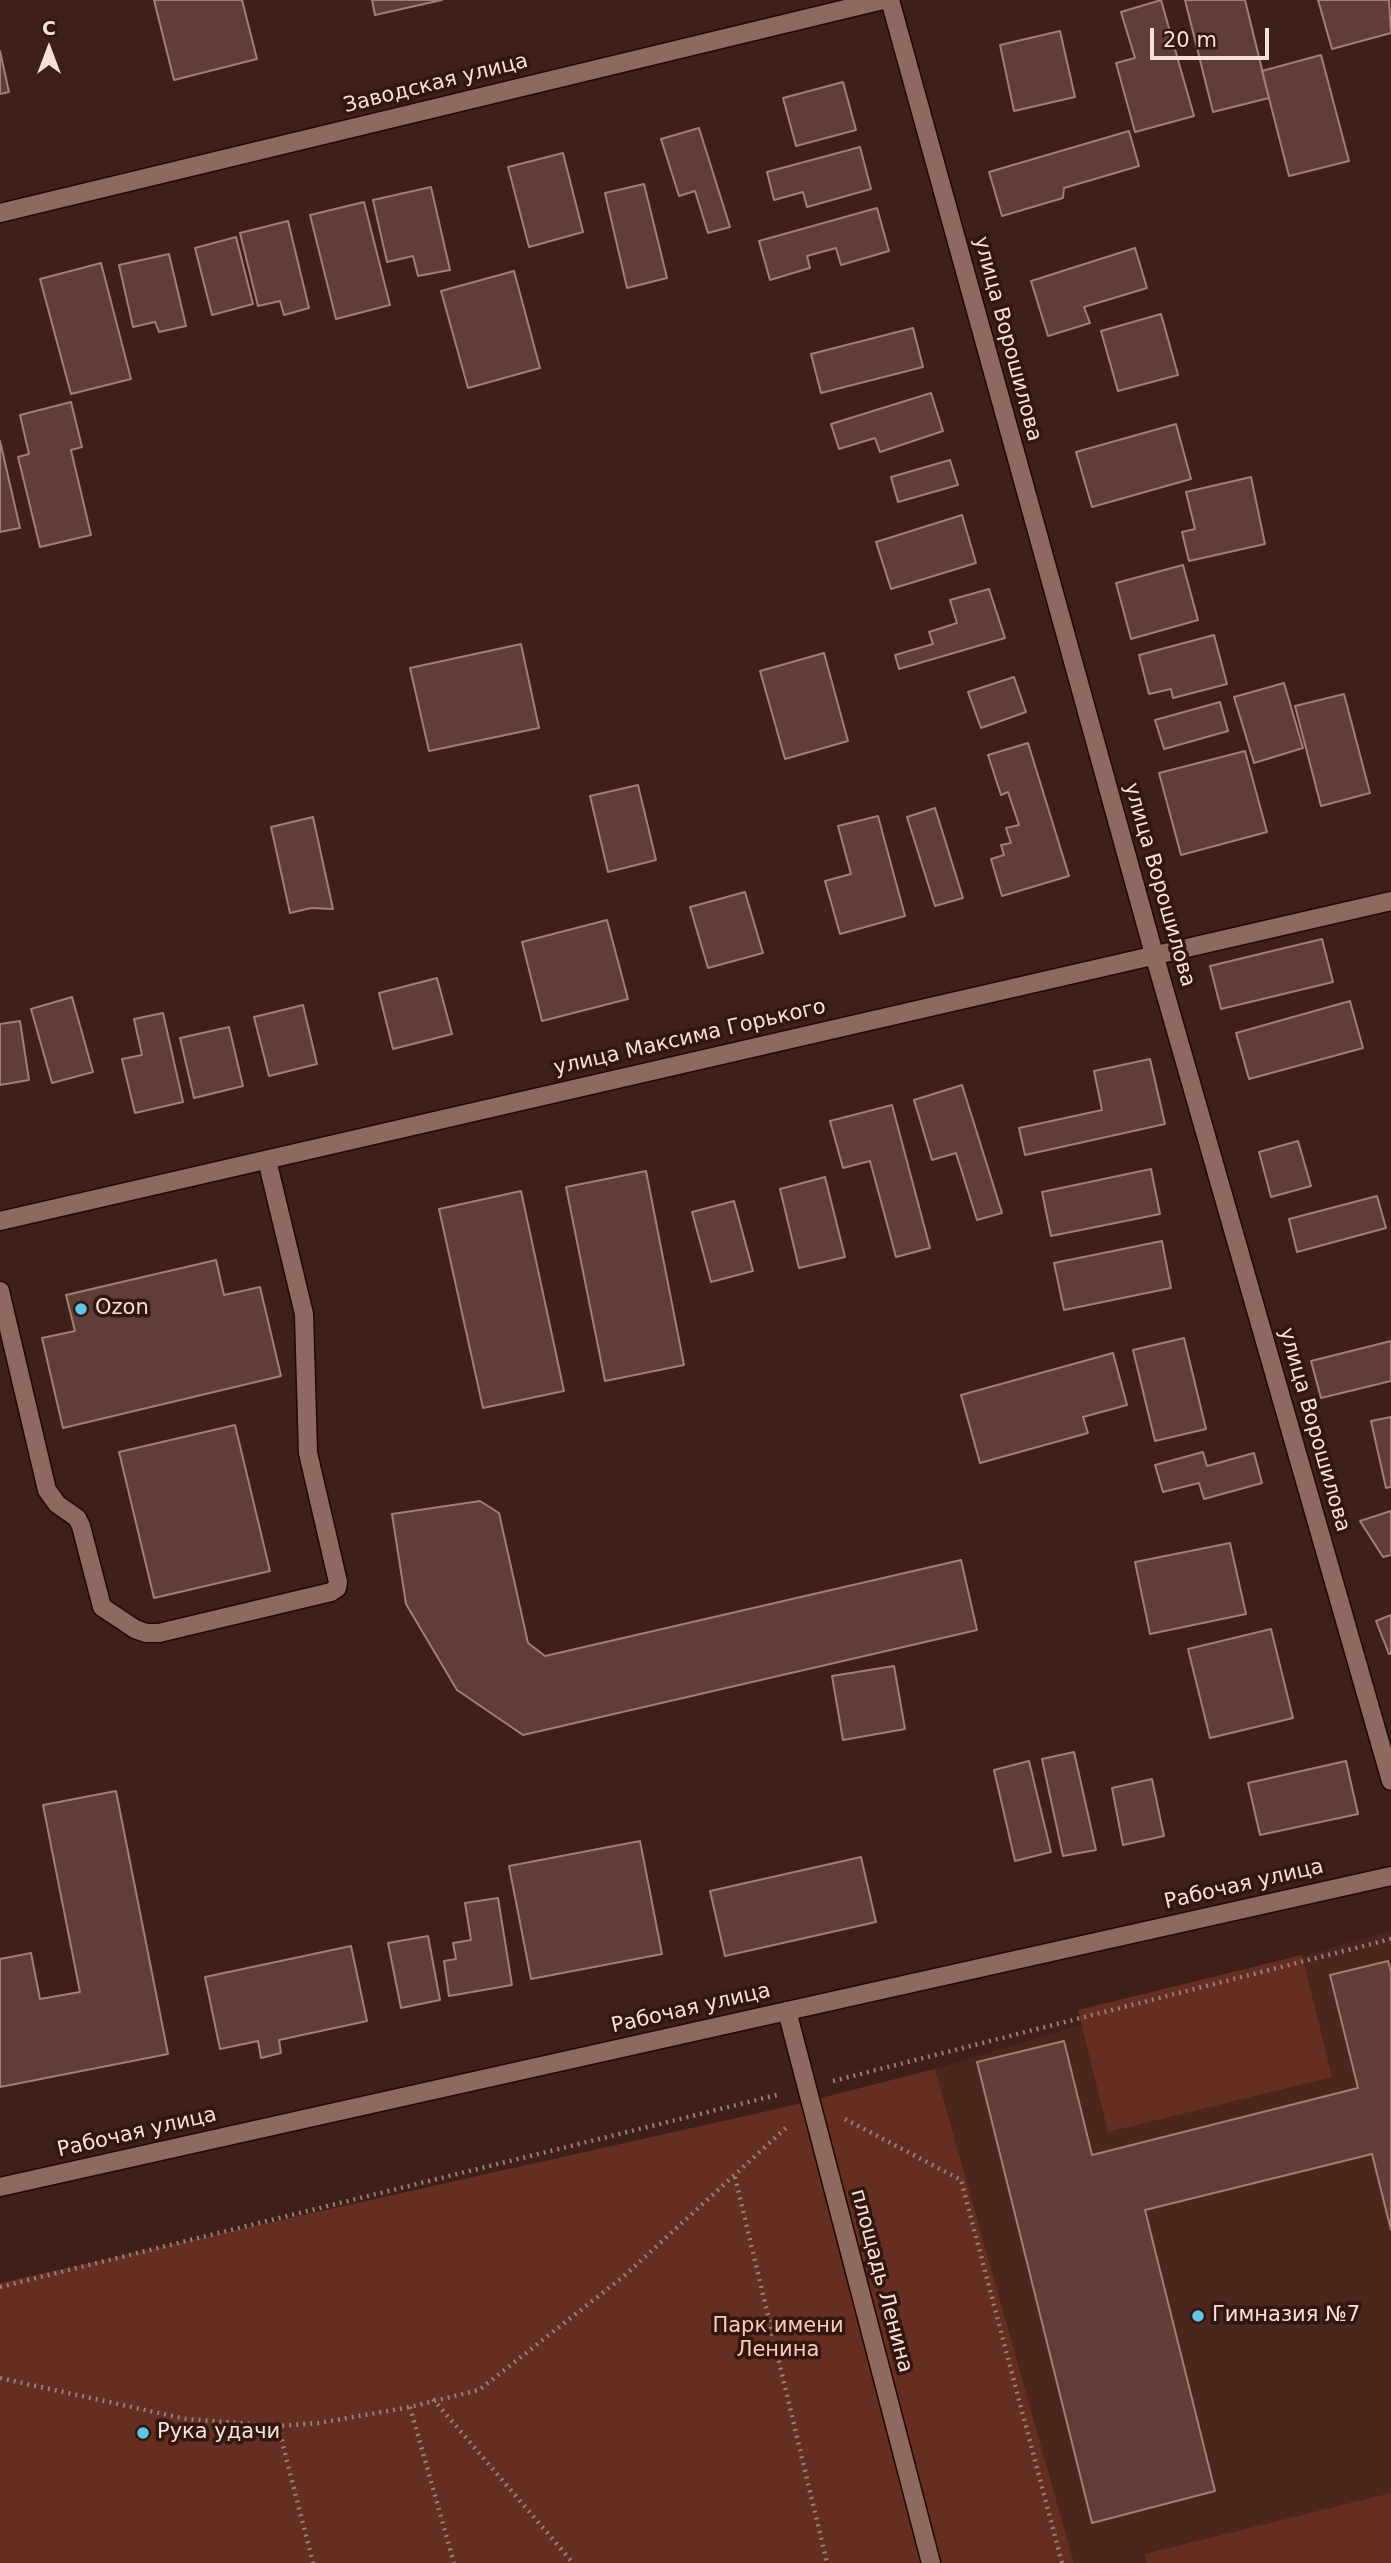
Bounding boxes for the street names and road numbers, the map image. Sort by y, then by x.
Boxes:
street label: Заводская улица [341,49,531,119]
street label: улица Ворошилова [968,234,1046,444]
street label: улица Ворошилова [1118,780,1200,990]
street label: улица Максима Горького [552,994,828,1082]
street label: улица Ворошилова [1273,1325,1355,1535]
street label: Рабочая улица [1162,1854,1326,1916]
street label: Рабочая улица [609,1978,773,2040]
street label: Рабочая улица [55,2102,219,2164]
street label: площадь Ленина [844,2187,918,2375]

